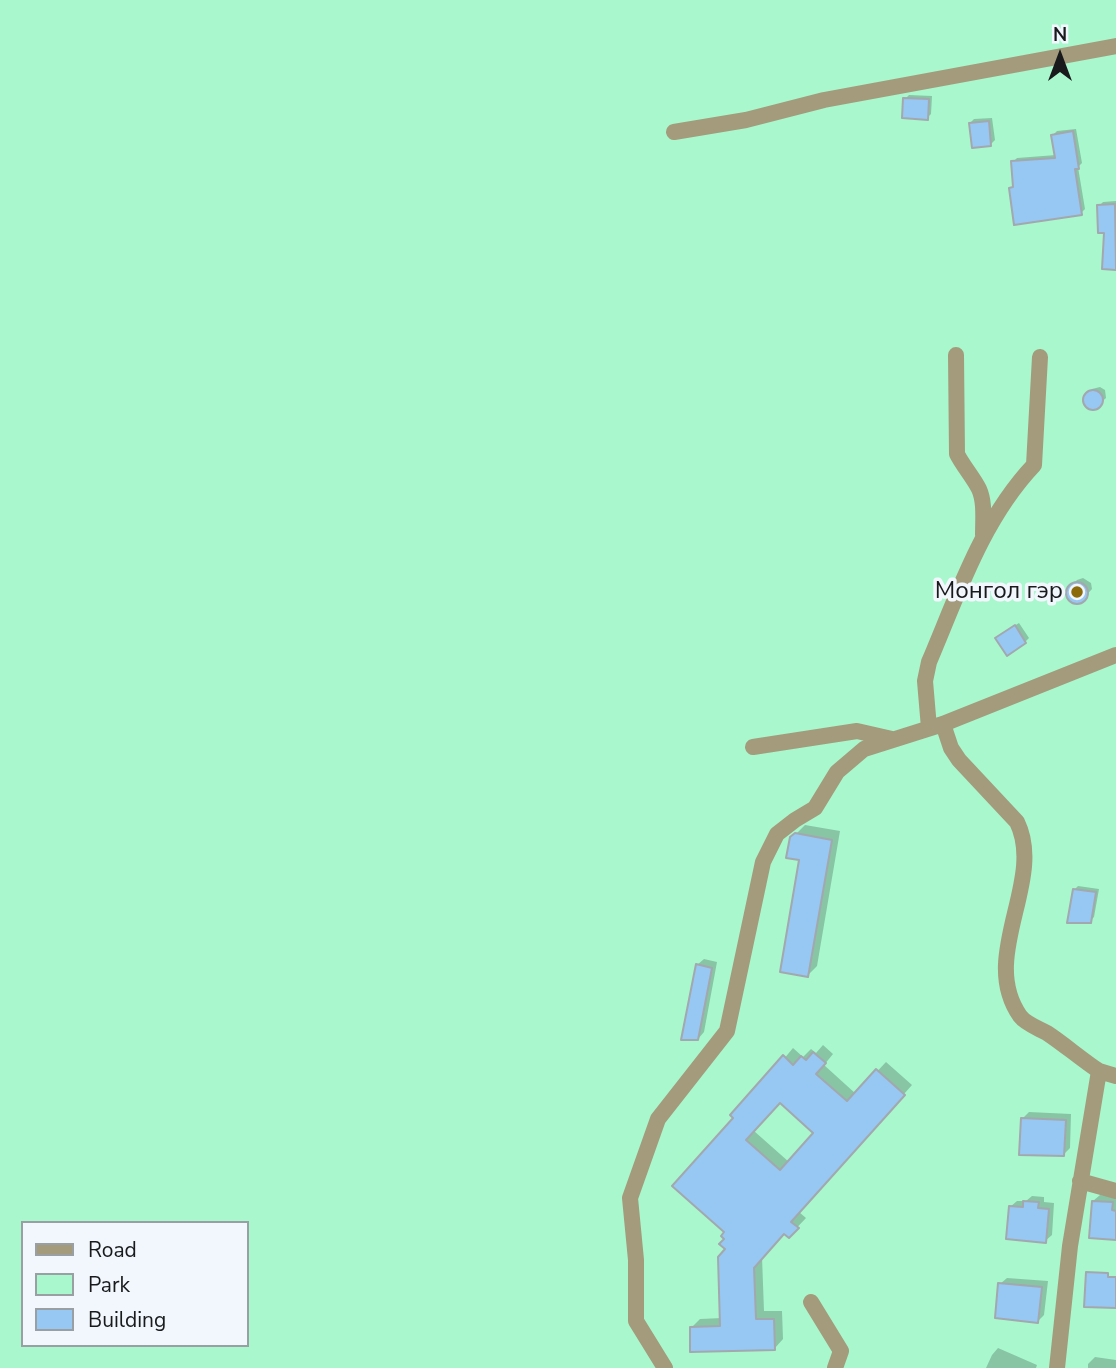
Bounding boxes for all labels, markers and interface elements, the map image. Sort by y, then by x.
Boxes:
north arrow [1025,21,1095,91]
text: N [1053,22,1067,48]
place label: Монгол гэр [935,578,1063,606]
marker: Монгол гэр [1069,584,1085,600]
legend [21,1221,248,1347]
text: Road [88,1236,137,1264]
text: Park [88,1271,130,1299]
text: Building [88,1306,166,1334]

